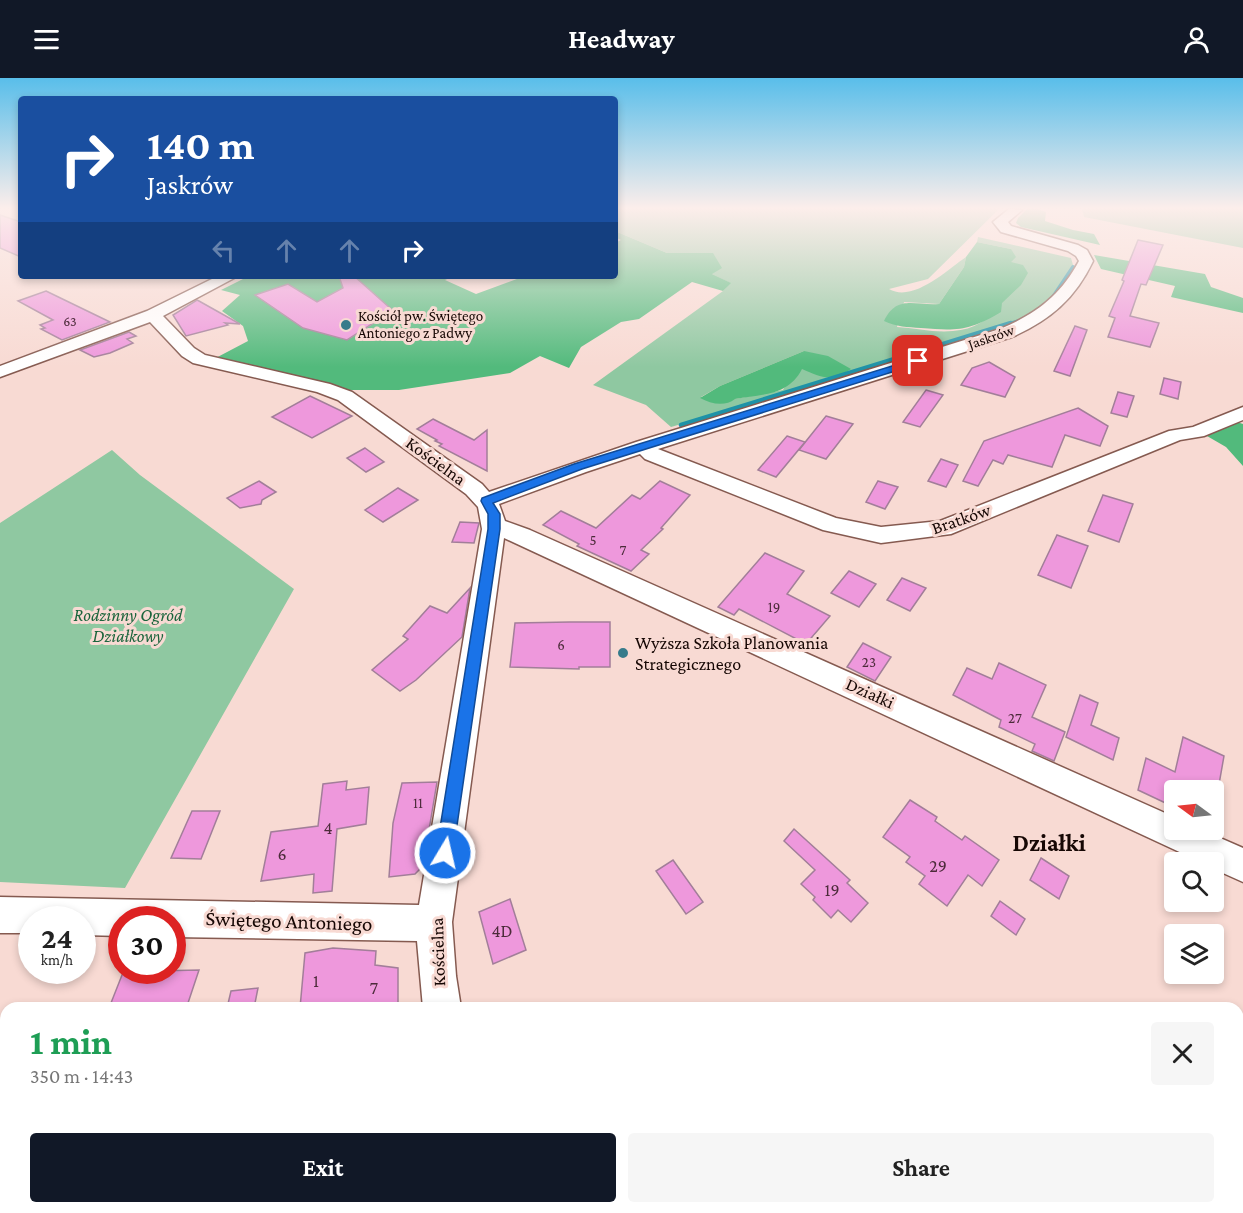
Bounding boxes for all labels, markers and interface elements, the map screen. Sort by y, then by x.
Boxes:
icon: menu [30,23,63,56]
icon: person [1180,23,1213,56]
text: Headway [568,24,675,54]
icon: right [48,120,126,198]
text: 140 m [147,121,255,168]
text: Jaskrów [147,170,233,200]
icon: left [207,234,240,267]
icon: ahead [270,234,303,267]
icon: ahead [333,234,366,267]
icon: right [396,234,429,267]
place label: Kościół pw. Świętego Antoniego z Padwy [358,308,483,342]
house number: 63 [63,313,77,329]
marker: Kościół pw. Świętego Antoniego z Padwy [339,318,353,332]
street label: Jaskrów [964,321,1017,354]
pin [892,335,943,386]
icon: arrive [901,344,934,377]
street label: Kościelna [402,433,470,489]
street label: Bratków [929,499,994,538]
house number: 5 [589,532,597,548]
house number: 7 [620,542,627,558]
house number: 19 [768,599,780,615]
park label: Rodzinny Ogród Działkowy [74,605,183,646]
place label: Wyższa Szkoła Planowania Strategicznego [635,633,828,674]
house number: 6 [557,637,565,653]
marker: Wyższa Szkoła Planowania Strategicznego [616,646,630,660]
house number: 23 [862,654,876,670]
street label: Działki [843,674,897,713]
house number: 27 [1008,710,1022,726]
north arrow [1164,780,1224,840]
map controls [1164,780,1224,984]
house number: 11 [413,795,423,811]
house number: 4 [323,818,333,838]
position arrow [413,821,477,885]
district label: Działki [1012,829,1086,856]
house number: 6 [277,844,287,864]
button: search [1164,852,1224,912]
house number: 29 [929,856,947,876]
house number: 19 [824,880,840,900]
speed limit sign: 30 [108,906,186,984]
street label: Świętego Antoniego [205,906,373,936]
street label: Kościelna [427,917,449,987]
text: 24 [41,921,73,954]
house number: 4D [491,921,513,941]
button: layers [1164,924,1224,984]
text: km/h [41,952,73,968]
house number: 1 [313,971,319,991]
house number: 7 [370,978,378,998]
text: 1 min [30,1022,112,1062]
button: close [1151,1022,1214,1085]
text: 350 m · 14:43 [30,1065,133,1087]
button: Exit [30,1133,616,1202]
button: Share [628,1133,1214,1202]

